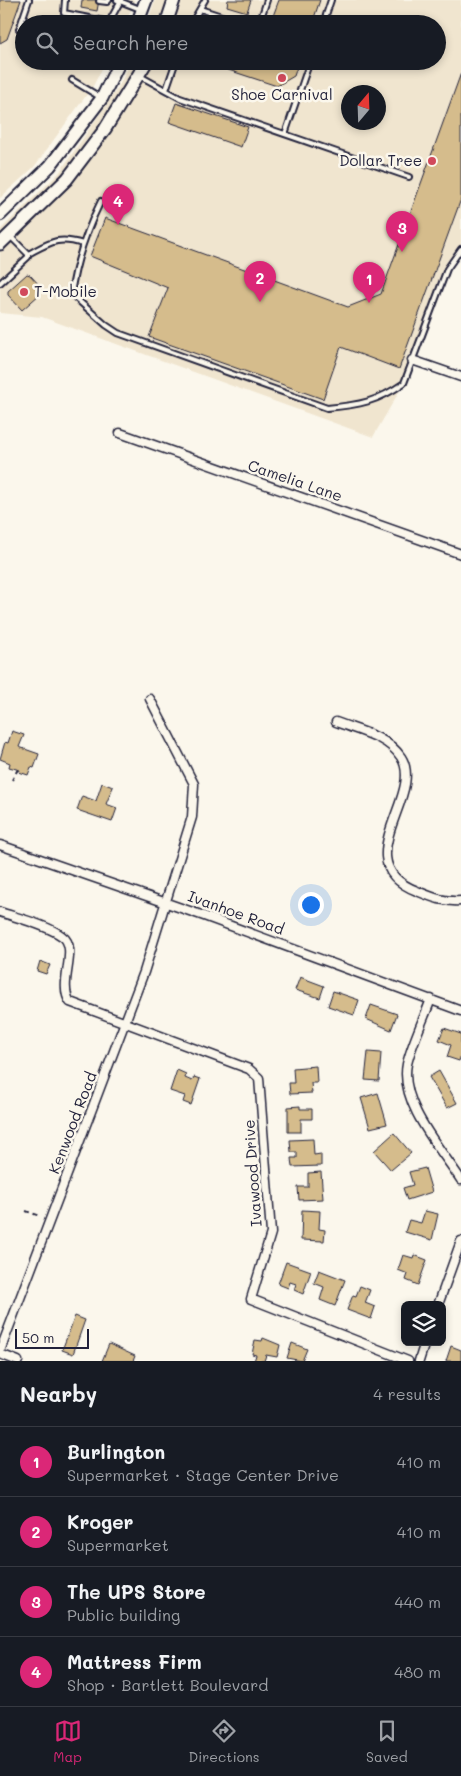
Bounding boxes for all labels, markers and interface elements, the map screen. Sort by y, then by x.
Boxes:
search box [15,15,446,70]
icon: search [33,29,61,57]
text: Search here [73,30,189,55]
marker: Shoe Carnival [276,72,288,84]
place label: Shoe Carnival [231,84,333,104]
north arrow [341,85,386,130]
place label: Dollar Tree [339,150,422,170]
marker: Dollar Tree [426,155,438,167]
pin: 4 [102,184,134,225]
pin: 3 [386,211,418,252]
pin: 2 [244,261,276,302]
pin: 1 [353,262,385,303]
place label: T-Mobile [34,281,97,301]
marker: T-Mobile [18,286,30,298]
street label: Camelia Lane [245,455,345,506]
street label: Ivanhoe Road [185,885,287,939]
your location [298,892,324,918]
street label: Kenwood Road [43,1069,101,1177]
street label: Ivawood Drive [238,1119,266,1227]
map controls [401,1301,446,1346]
button: layers [401,1301,446,1346]
scale bar [15,1326,89,1349]
text: 50 m [22,1328,54,1347]
text: Nearby [20,1380,97,1407]
text: 4 results [373,1383,441,1404]
text: Burlington [67,1439,165,1464]
text: 1 [32,1451,40,1472]
text: 410 m [397,1451,441,1472]
text: Supermarket · Stage Center Drive [67,1464,339,1485]
text: Kroger [67,1509,133,1534]
text: 2 [32,1521,40,1542]
text: 410 m [397,1521,441,1542]
text: Supermarket [67,1534,169,1555]
text: The UPS Store [67,1579,206,1604]
text: 3 [31,1591,41,1612]
text: 440 m [394,1591,441,1612]
text: Public building [67,1604,180,1625]
text: Mattress Firm [67,1649,202,1674]
text: 4 [31,1661,41,1682]
text: 480 m [394,1661,441,1682]
text: Shop · Bartlett Boulevard [67,1674,268,1695]
tab: Map [53,1717,82,1766]
tab: Directions [188,1717,260,1766]
tab: Saved [366,1717,408,1766]

